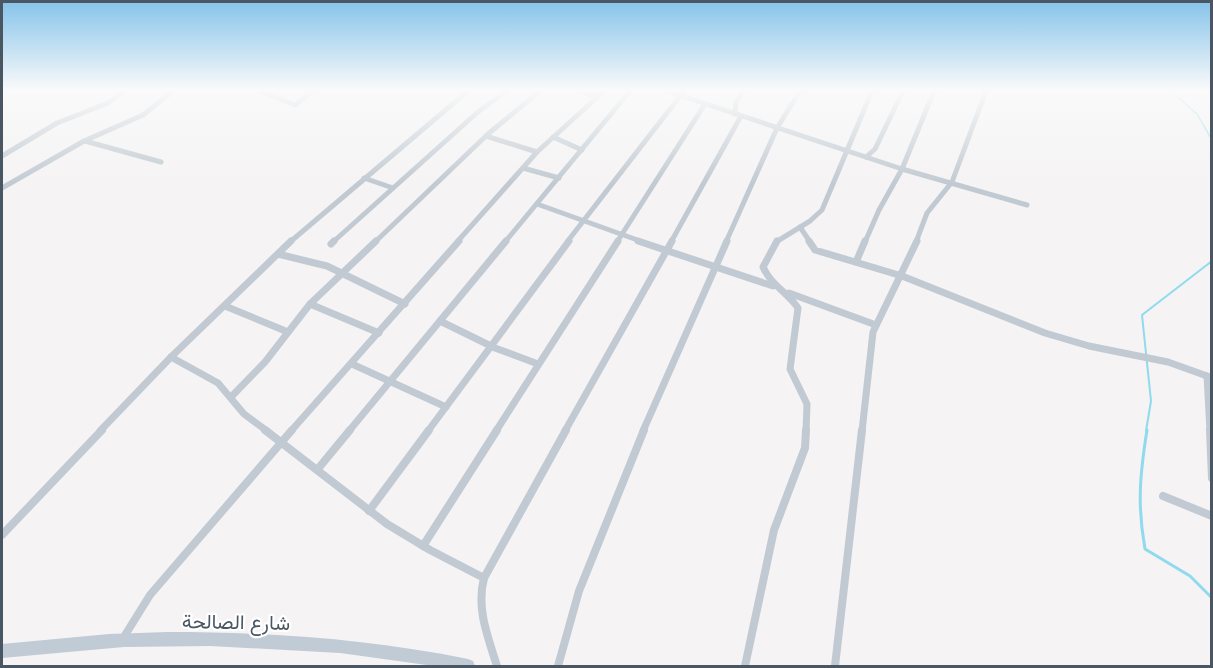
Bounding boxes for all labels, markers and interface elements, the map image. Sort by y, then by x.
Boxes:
street label: شارع الصالحة [182,609,290,637]

